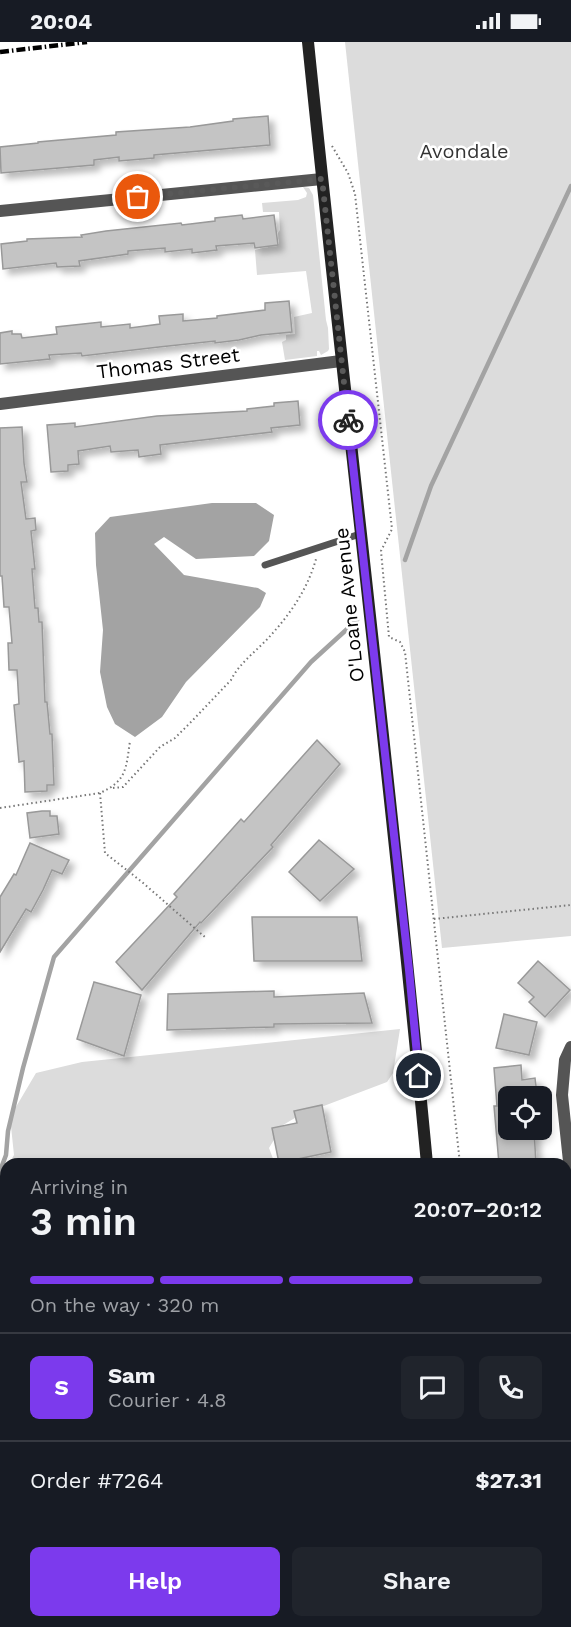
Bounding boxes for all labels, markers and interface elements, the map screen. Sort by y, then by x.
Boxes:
text: 20:04 [30,9,92,34]
park label: Avondale [420,139,508,163]
pin [112,171,163,222]
icon: bag [121,180,154,213]
street label: Thomas Street [95,342,242,384]
courier [318,390,378,450]
icon: bike [332,404,365,437]
street label: O'Loane Avenue [329,527,369,683]
pin [393,1050,444,1101]
icon: home [402,1059,435,1092]
map controls [498,1086,552,1140]
button: locate [498,1086,552,1140]
text: Arriving in [30,1175,128,1199]
text: 20:07–20:12 [413,1197,542,1222]
text: 3 min [30,1199,137,1244]
text: On the way · 320 m [30,1293,219,1317]
button: chat [401,1356,464,1419]
button: phone [479,1356,542,1419]
text: Sam [108,1363,156,1388]
text: S [54,1375,69,1400]
text: Courier · 4.8 [108,1388,227,1412]
text: Order #7264 [30,1468,163,1493]
text: $27.31 [476,1468,542,1493]
button: Help [30,1547,280,1616]
button: Share [292,1547,542,1616]

